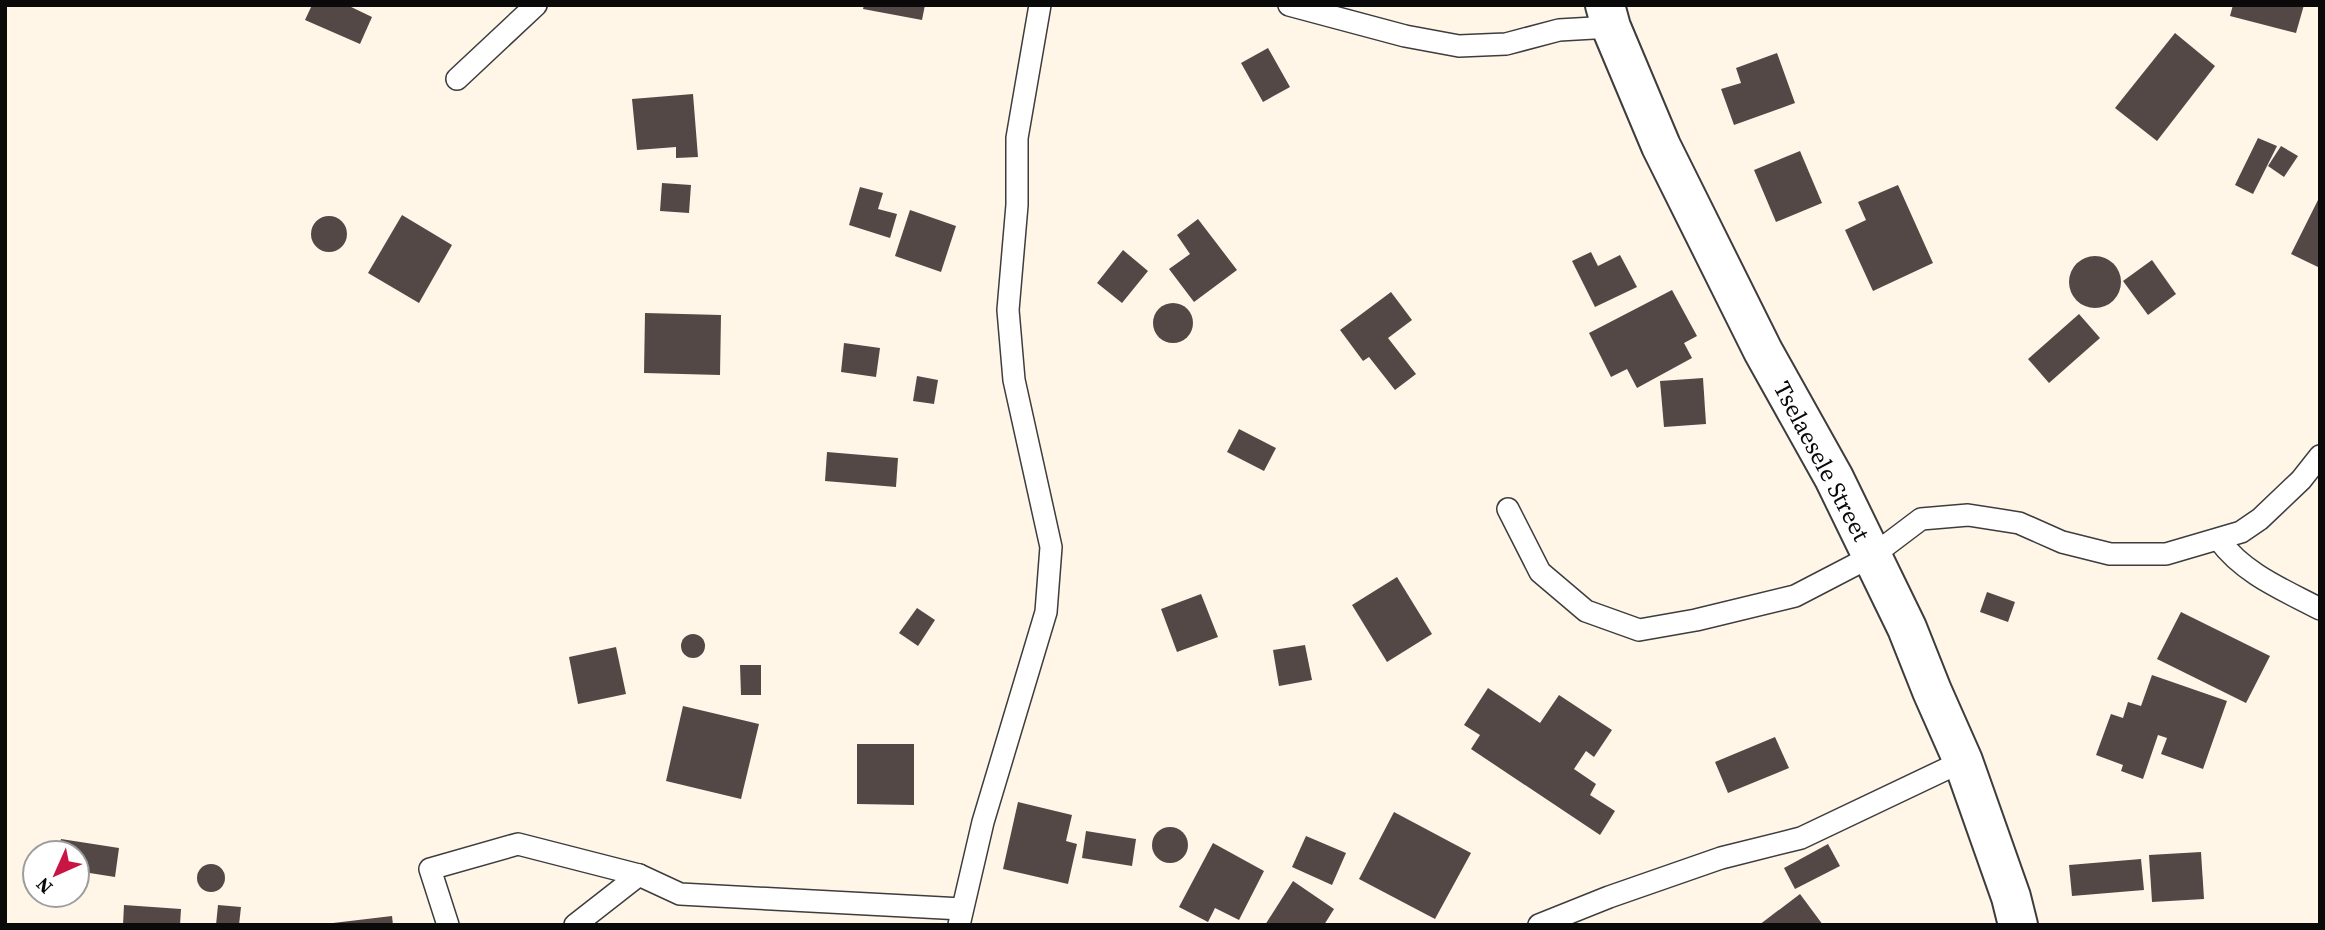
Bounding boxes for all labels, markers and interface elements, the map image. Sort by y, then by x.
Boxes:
street label: Tselaesele Street [1766,375,1878,547]
north arrow [21,839,91,909]
text: N [30,872,58,900]

